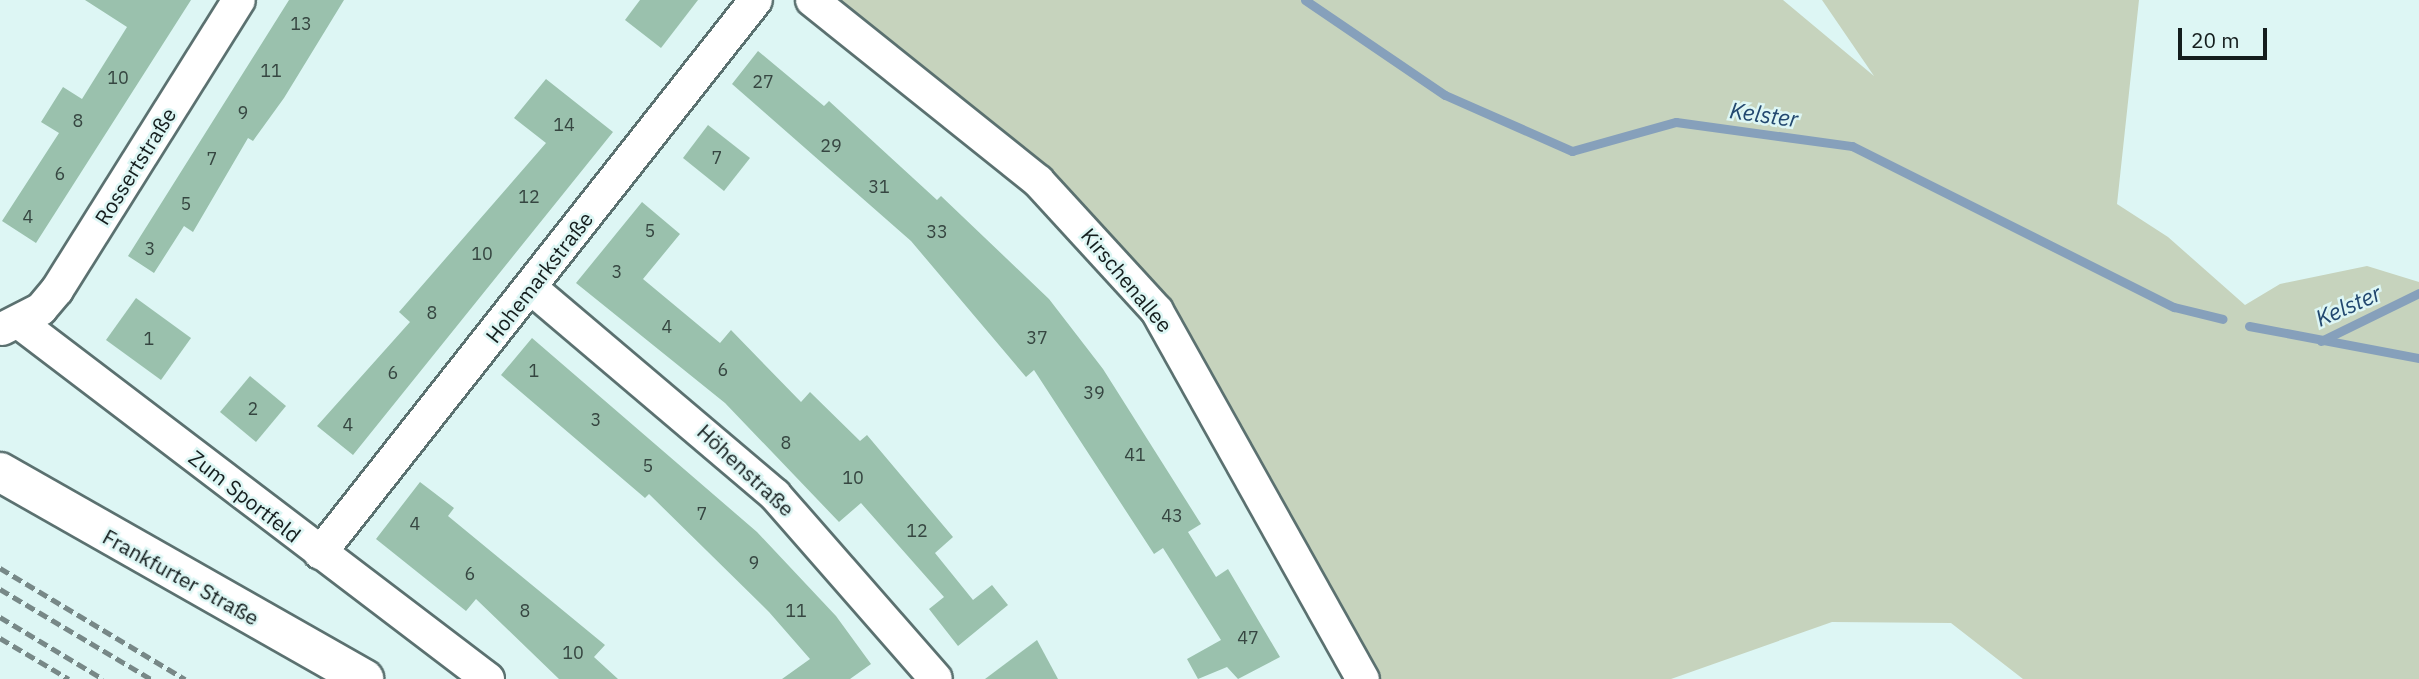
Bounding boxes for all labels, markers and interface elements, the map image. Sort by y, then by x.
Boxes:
house number: 13 [290,13,312,35]
scale bar [2181,14,2270,58]
text: 20 m [2191,26,2240,54]
house number: 11 [260,60,282,82]
house number: 10 [107,67,129,89]
house number: 27 [752,71,774,93]
water label: Kelster [1728,96,1800,132]
house number: 9 [238,102,248,124]
street label: Rossertstraße [89,103,181,229]
house number: 8 [73,110,83,132]
house number: 14 [553,114,575,136]
house number: 29 [820,135,842,157]
house number: 7 [712,147,722,169]
house number: 7 [207,148,217,170]
house number: 6 [55,163,65,185]
house number: 31 [868,176,890,198]
house number: 12 [518,186,540,208]
house number: 5 [181,193,191,215]
house number: 4 [23,206,33,228]
street label: Hohemarkstraße [480,206,598,348]
house number: 5 [645,220,655,242]
house number: 33 [926,221,948,243]
street label: Kirschenallee [1076,223,1178,337]
house number: 3 [145,238,155,260]
house number: 10 [471,243,493,265]
house number: 3 [612,261,622,283]
water label: Kelster [2311,278,2385,332]
house number: 8 [427,302,437,324]
house number: 4 [662,316,672,338]
house number: 37 [1026,327,1048,349]
house number: 1 [144,328,154,350]
house number: 6 [718,359,728,381]
house number: 1 [529,360,539,382]
house number: 6 [388,362,398,384]
house number: 39 [1083,382,1105,404]
house number: 2 [248,398,258,420]
house number: 3 [591,409,601,431]
house number: 4 [343,414,353,436]
street label: Höhenstraße [692,419,800,521]
house number: 8 [781,432,791,454]
house number: 41 [1124,444,1146,466]
street label: Zum Sportfeld [184,445,306,547]
house number: 5 [643,455,653,477]
house number: 10 [842,467,864,489]
house number: 7 [697,503,707,525]
house number: 43 [1161,505,1183,527]
house number: 4 [410,513,420,535]
house number: 12 [906,520,928,542]
street label: Frankfurter Straße [99,524,263,630]
house number: 9 [749,552,759,574]
house number: 6 [465,563,475,585]
house number: 8 [520,600,530,622]
house number: 11 [785,600,807,622]
house number: 47 [1237,627,1259,649]
house number: 10 [562,642,584,664]

